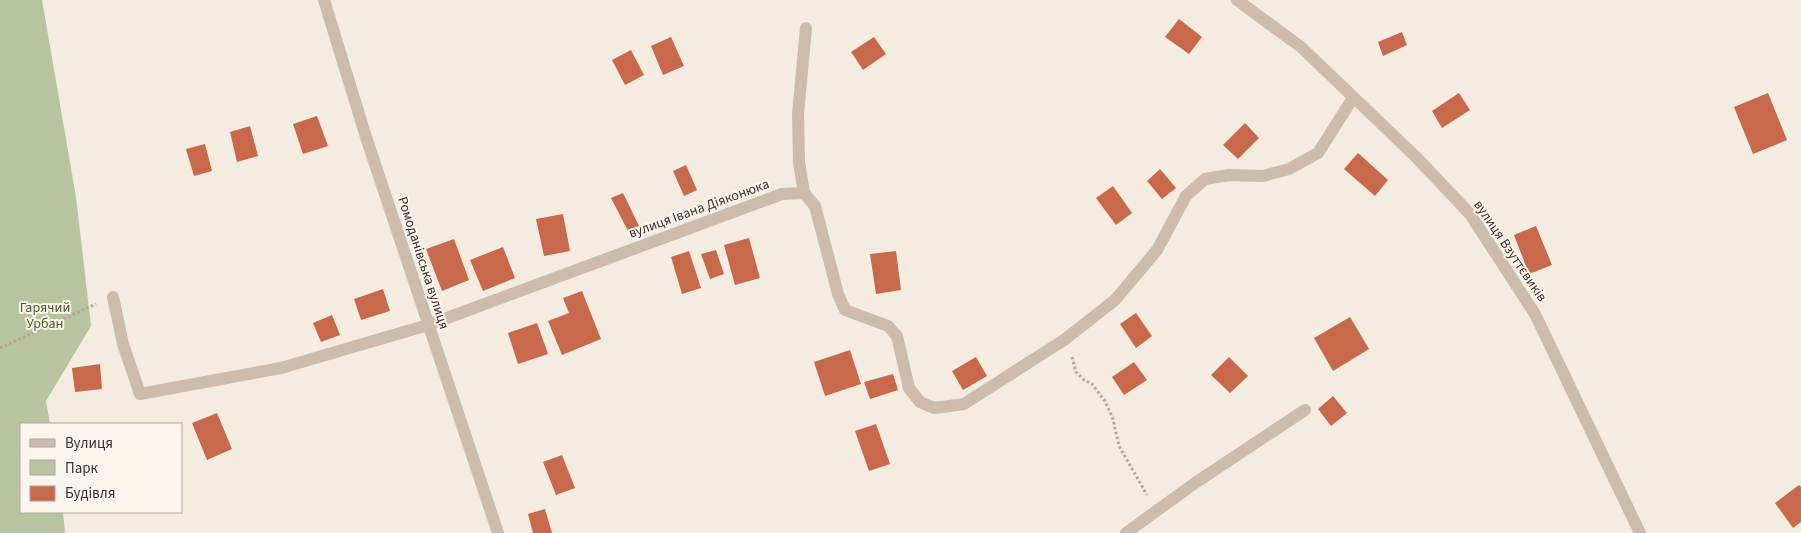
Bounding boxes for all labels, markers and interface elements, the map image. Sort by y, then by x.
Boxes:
street label: вулиця Івана Діяконюка [626,174,772,244]
street label: Ромоданівська вулиця [392,194,454,332]
street label: вулиця Взуттєвиків [1468,196,1552,306]
park label: Гарячий Урбан [20,298,70,334]
legend [20,423,182,513]
text: Вулиця [65,433,113,454]
text: Парк [65,458,99,479]
text: Будівля [65,483,115,504]

